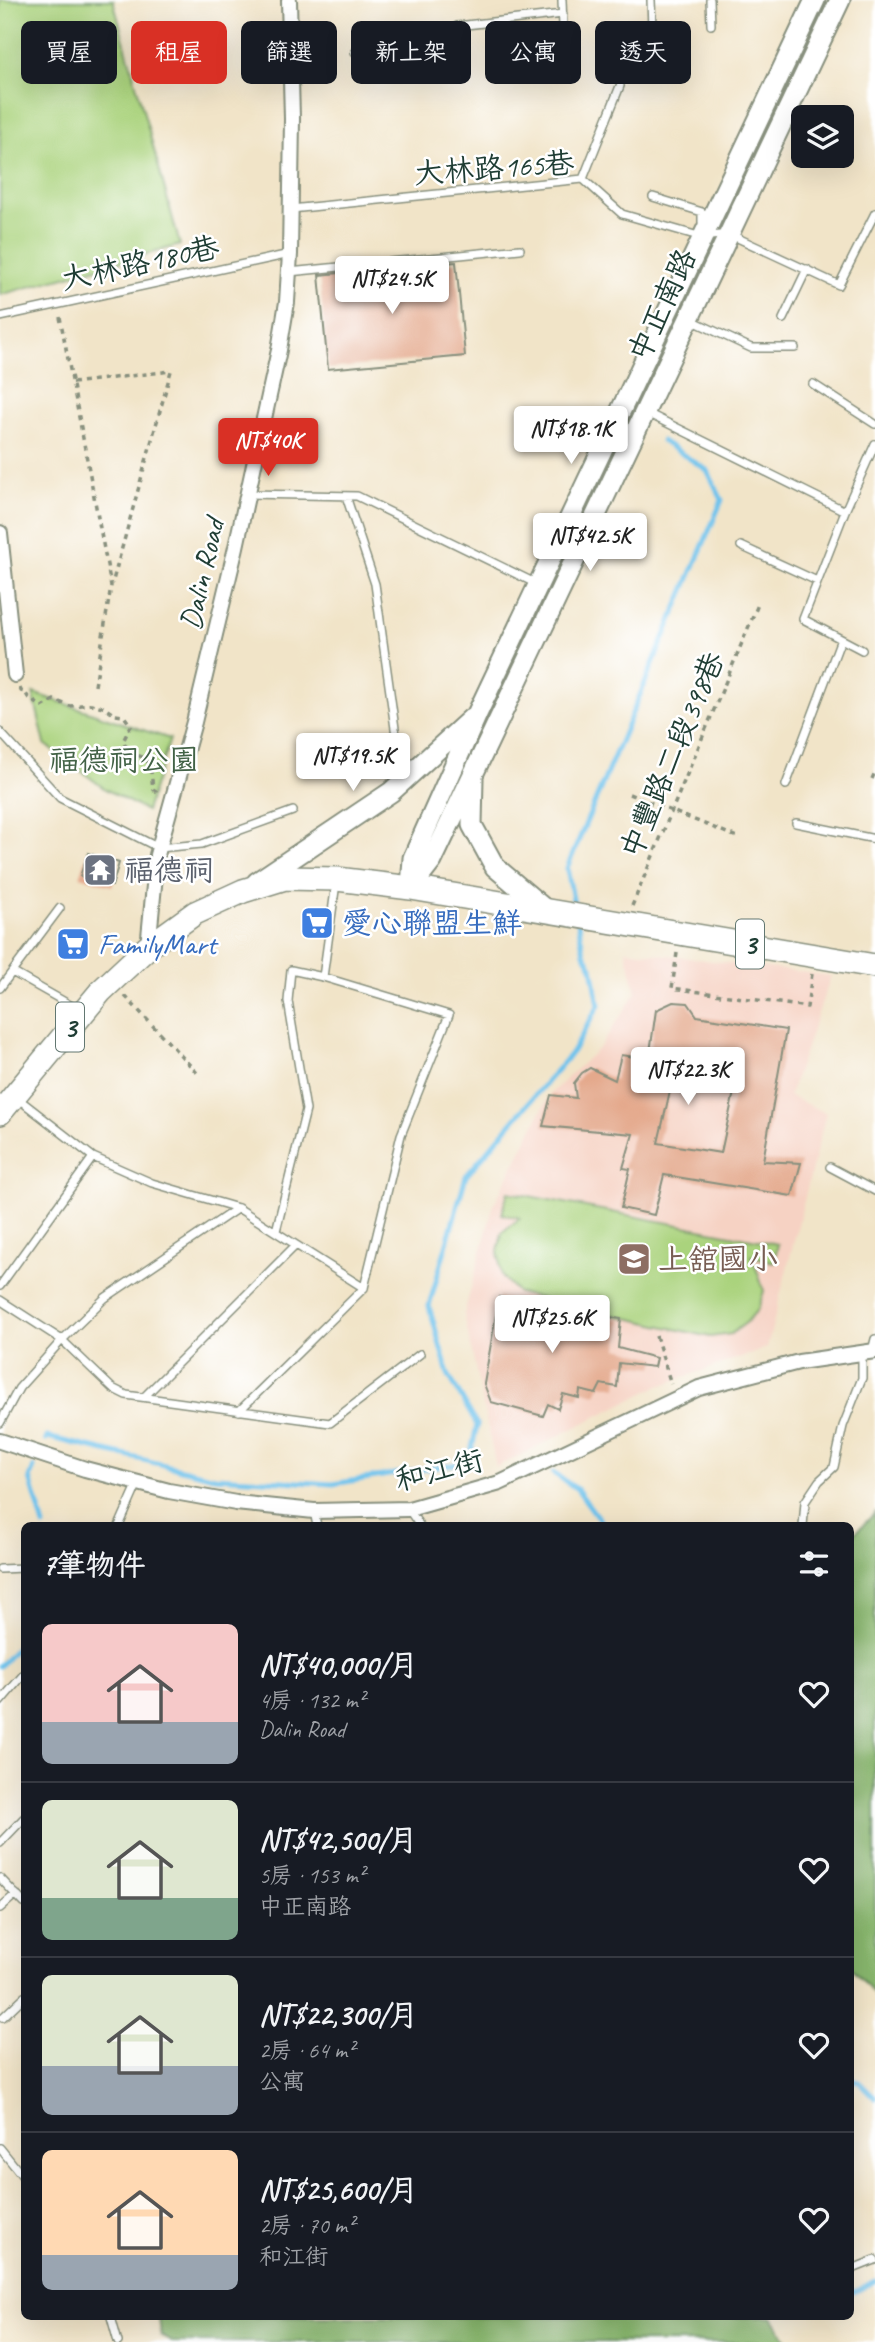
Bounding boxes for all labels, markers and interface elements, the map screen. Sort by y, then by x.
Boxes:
chip: 買屋 [21,21,117,84]
chip: 租屋 [131,21,227,84]
chip: 篩選 [241,21,337,84]
chip: 新上架 [351,21,471,84]
chip: 公寓 [485,21,581,84]
chip: 透天 [595,21,691,84]
map controls [791,105,854,168]
button: layers [791,105,854,168]
street label: 大林路165巷 [413,143,575,193]
street label: 大林路180巷 [58,228,222,298]
street label: 中正南路 [619,243,705,367]
pin: NT$24.5K [320,256,464,316]
text: NT$24.5K [351,264,433,293]
pin: NT$18.1K [499,406,643,466]
text: NT$18.1K [530,414,612,443]
pin: NT$40K [211,419,325,478]
text: NT$40K [234,426,302,455]
street label: Dalin Road [171,511,234,633]
pin: NT$42.5K [518,514,662,573]
text: NT$42.5K [549,521,631,550]
street label: 中豐路二段398巷 [611,646,733,864]
pin: NT$19.5K [281,734,425,793]
park label: 福德祠公園 [49,741,199,779]
text: NT$19.5K [312,741,394,770]
temple icon: 福德祠 [81,851,119,889]
place label: 福德祠 [124,851,214,889]
supermarket icon: 愛心聯盟生鮮 [298,904,336,942]
place label: 愛心聯盟生鮮 [342,904,522,942]
road number: 3 [736,920,764,968]
supermarket icon: FamilyMart [54,925,92,963]
place label: FamilyMart [98,925,219,963]
road number: 3 [56,1002,84,1052]
pin: NT$22.3K [616,1048,760,1107]
text: NT$22.3K [647,1055,729,1084]
school or university icon: 上舘國小 [615,1240,653,1278]
place label: 上舘國小 [658,1240,778,1278]
pin: NT$25.6K [480,1296,624,1355]
text: NT$25.6K [511,1303,593,1332]
street label: 和江街 [391,1441,487,1499]
icon: filters [795,1545,833,1583]
text: 7筆物件 [42,1546,145,1584]
text: NT$40,000/月 [259,1646,418,1684]
icon: home [98,1652,182,1736]
icon: heart [795,1675,833,1713]
text: 4房 · 132 m² [259,1686,365,1715]
text: Dalin Road [259,1715,345,1744]
text: NT$42,500/月 [259,1821,418,1859]
icon: home [98,1828,182,1912]
icon: heart [795,1851,833,1889]
text: 5房 · 153 m² [259,1861,365,1890]
text: 中正南路 [259,1892,351,1921]
text: NT$22,300/月 [259,1996,418,2034]
icon: home [98,2003,182,2087]
icon: heart [795,2026,833,2064]
text: 2房 · 64 m² [259,2036,354,2065]
text: 公寓 [259,2067,305,2096]
text: NT$25,600/月 [259,2171,418,2209]
icon: home [98,2178,182,2262]
icon: heart [795,2201,833,2239]
text: 2房 · 70 m² [259,2211,354,2240]
text: 和江街 [259,2242,328,2271]

